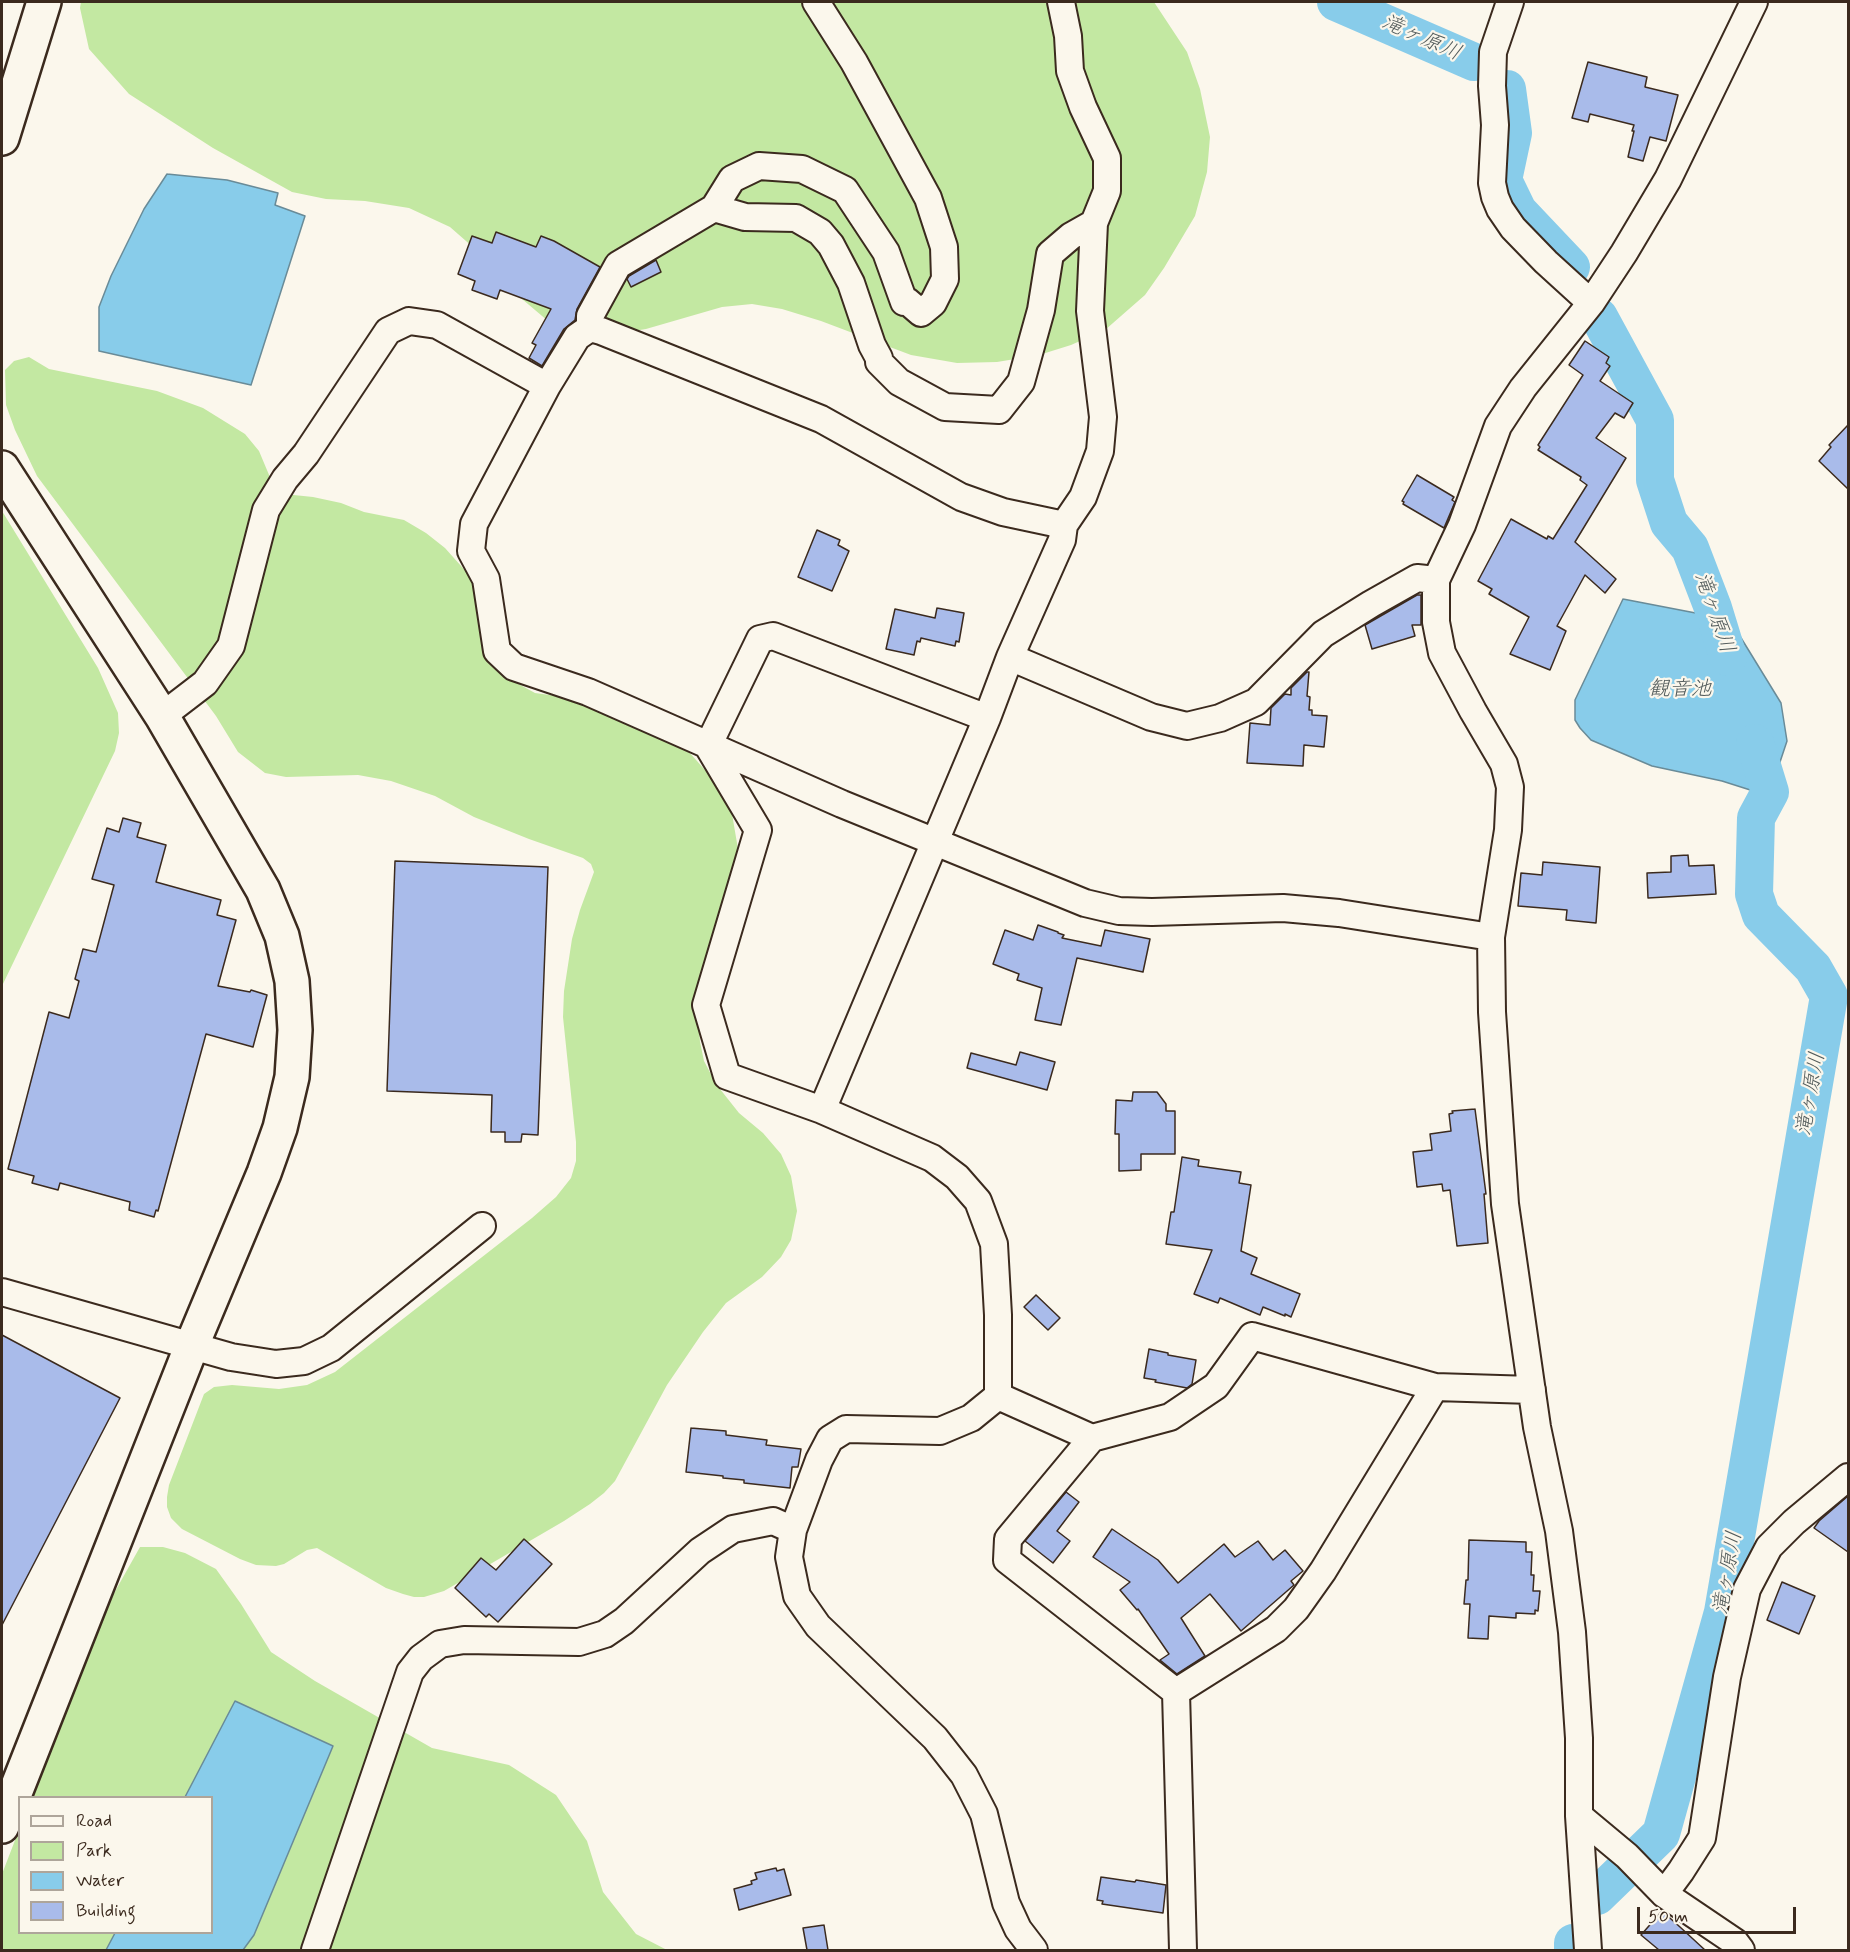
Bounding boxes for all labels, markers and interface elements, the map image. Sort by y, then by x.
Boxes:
water label: 滝ヶ原川 [1378,10,1464,68]
water label: 滝ヶ原川 [1687,569,1739,657]
water label: 観音池 [1649,678,1711,704]
water label: 滝ヶ原川 [1792,1050,1832,1138]
water label: 滝ヶ原川 [1709,1529,1749,1617]
legend [18,1796,213,1934]
text: Road [76,1809,112,1833]
text: Park [76,1839,112,1863]
text: Water [76,1869,124,1893]
scale bar [1640,1895,1799,1933]
text: Building [76,1899,136,1923]
text: 50 m [1648,1905,1688,1929]

